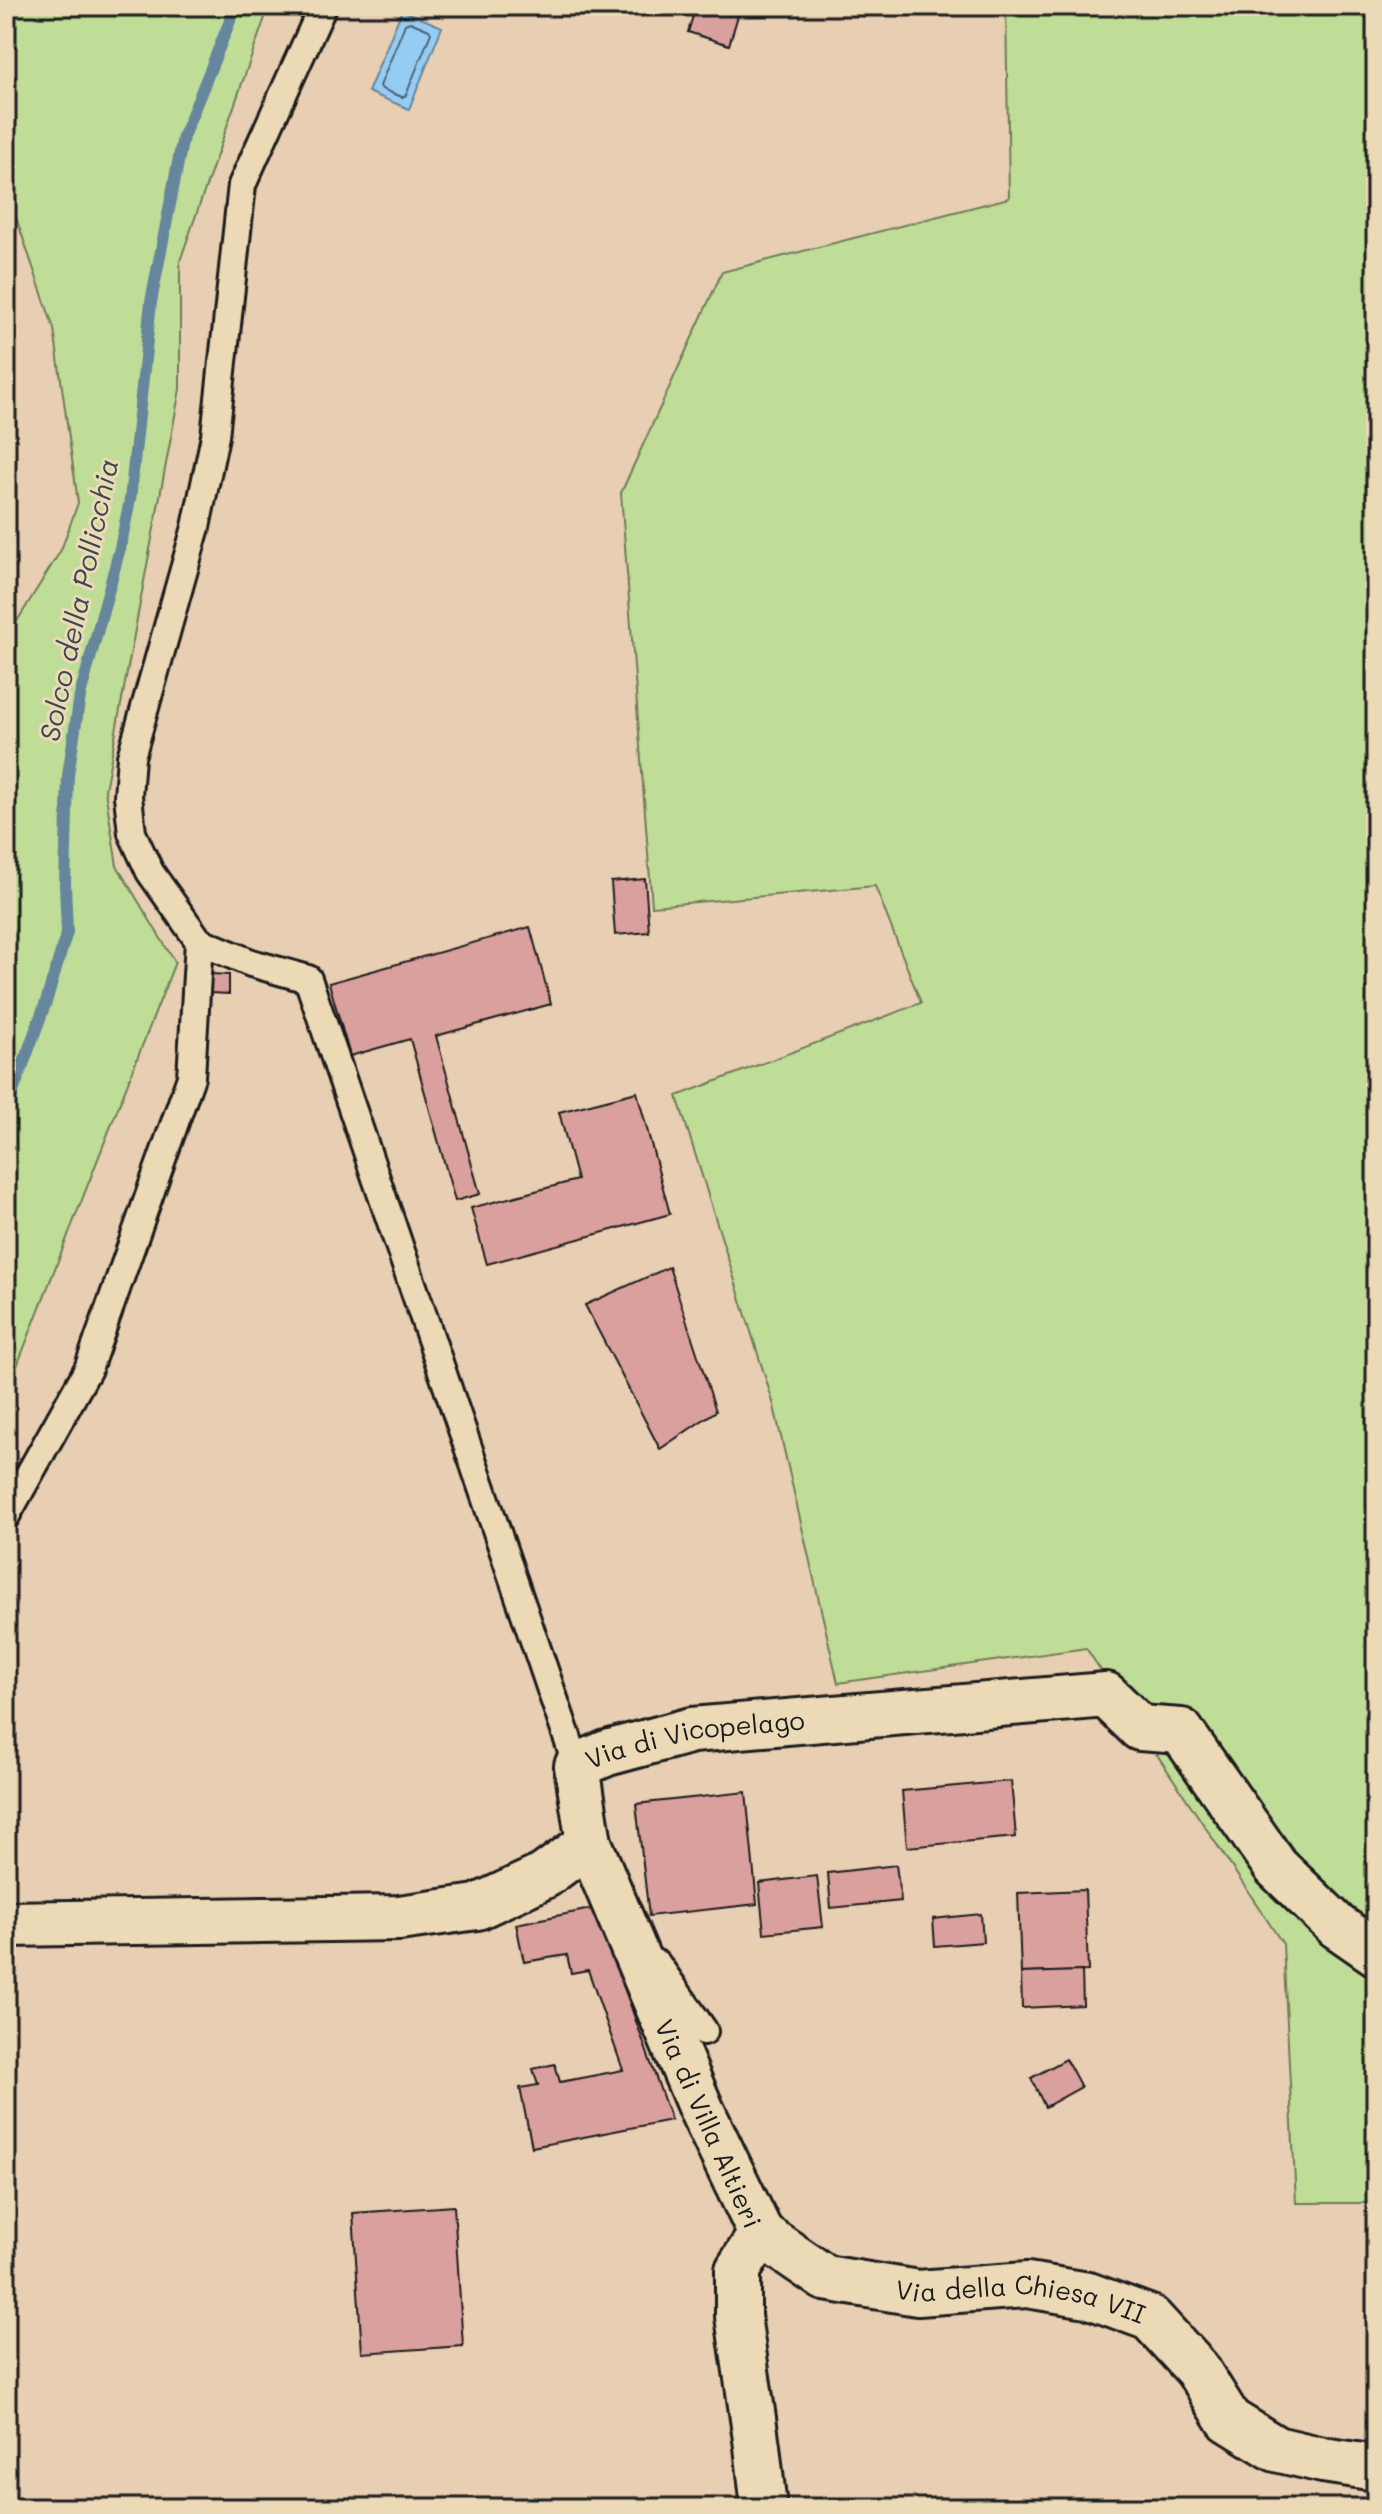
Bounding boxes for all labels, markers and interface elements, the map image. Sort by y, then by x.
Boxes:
water label: Solco della Pollicchia [30,455,126,744]
street label: Via di Vicopelago [580,1703,806,1776]
street label: Via di Villa Altieri [648,2014,770,2233]
street label: Via della Chiesa VII [893,2267,1150,2331]

